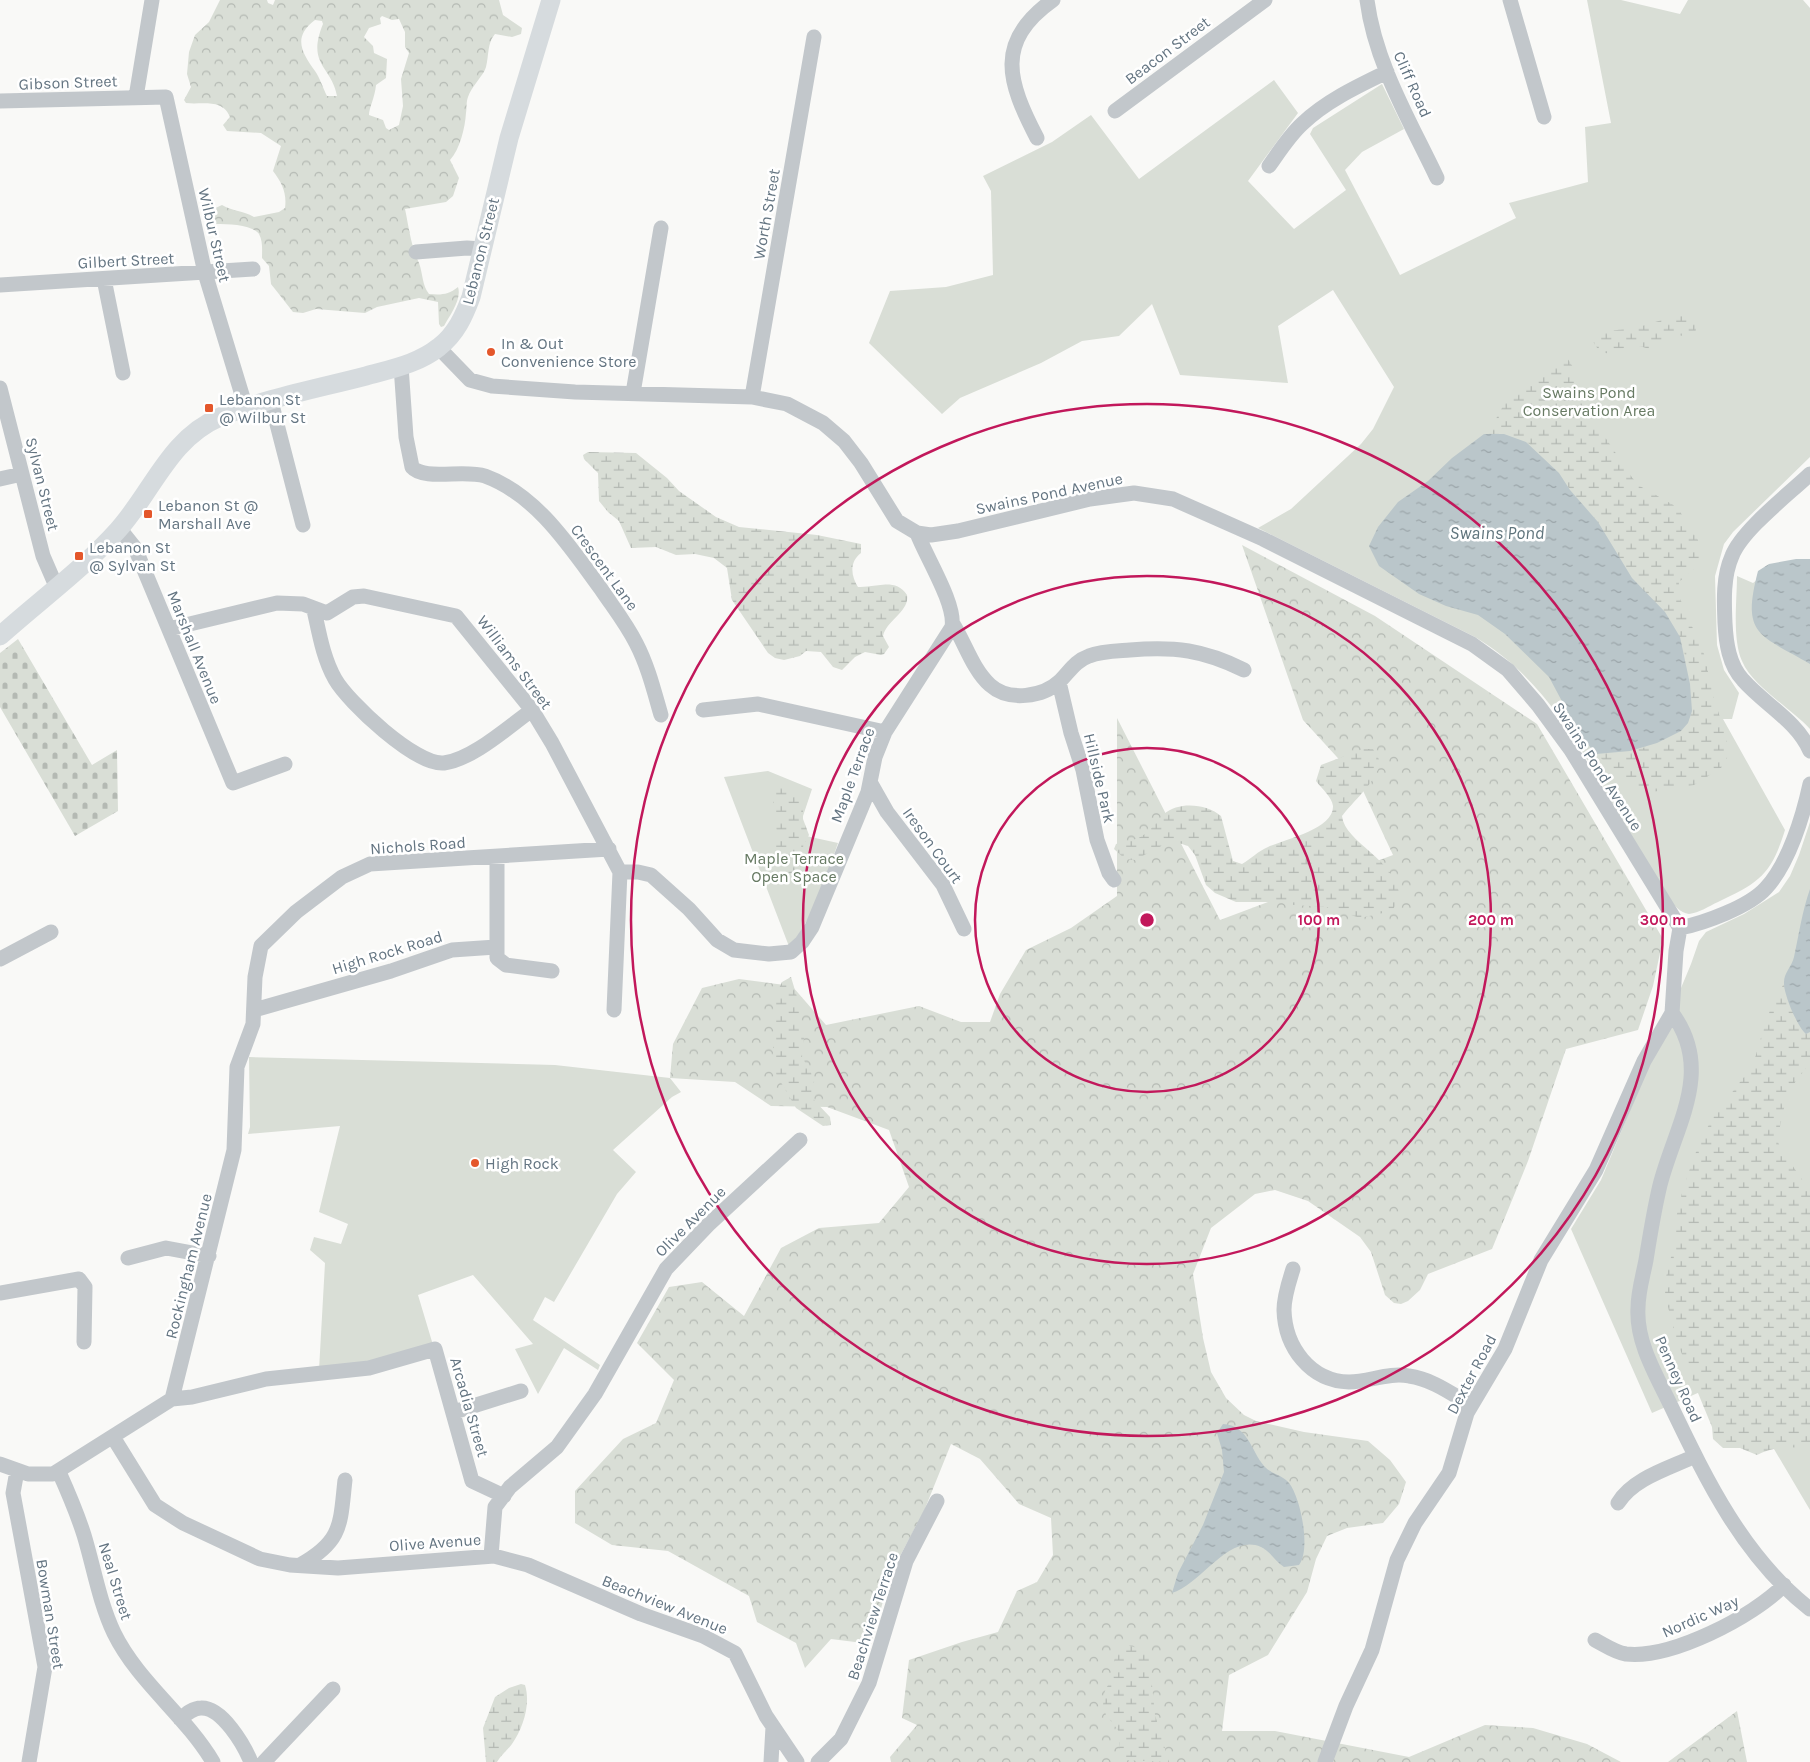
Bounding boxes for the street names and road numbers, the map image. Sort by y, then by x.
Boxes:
street label: Beacon Street [1121,12,1213,88]
street label: Cliff Road [1389,48,1436,120]
street label: Gibson Street [18,71,118,94]
street label: Worth Street [749,167,784,261]
street label: Wilbur Street [194,186,235,284]
street label: Lebanon Street [458,196,503,307]
street label: Gilbert Street [77,248,175,273]
street label: Sylvan Street [22,435,63,533]
street label: Swains Pond Avenue [974,469,1124,518]
street label: Crescent Lane [567,520,642,614]
street label: Marshall Avenue [163,588,226,707]
street label: Williams Street [473,612,556,713]
street label: Swains Pond Avenue [1549,698,1646,834]
street label: Maple Terrace [826,725,879,825]
street label: Hillside Park [1080,731,1119,825]
street label: Ireson Court [899,804,966,887]
street label: Nichols Road [370,833,467,858]
street label: High Rock Road [330,927,445,978]
street label: Olive Avenue [651,1182,730,1261]
street label: Rockingham Avenue [161,1191,216,1341]
street label: Dexter Road [1442,1331,1500,1417]
street label: Penney Road [1651,1333,1706,1425]
street label: Arcadia Street [446,1355,493,1459]
street label: Olive Avenue [388,1530,482,1555]
street label: Neal Street [95,1540,136,1622]
street label: Beachview Terrace [843,1550,902,1682]
street label: Bowman Street [32,1558,69,1671]
street label: Beachview Avenue [599,1571,730,1638]
street label: Nordic Way [1659,1591,1742,1642]

